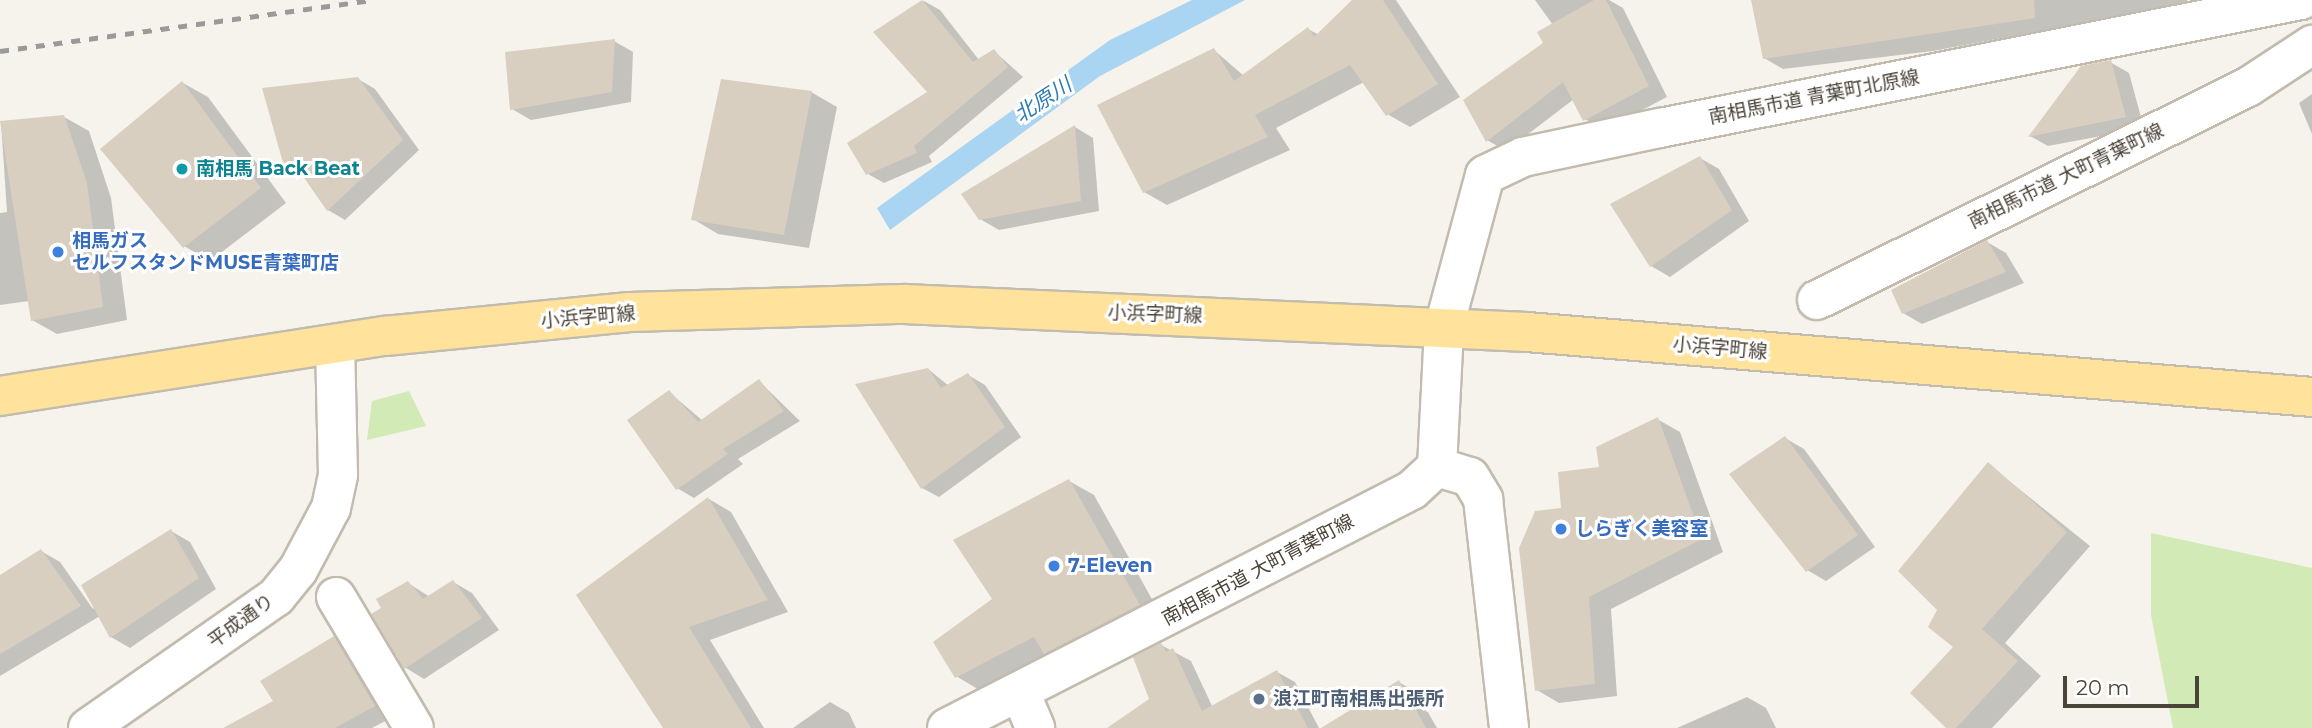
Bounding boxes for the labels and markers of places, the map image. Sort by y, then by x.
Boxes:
place label: 南相馬 Back Beat [196,158,360,180]
marker: 南相馬 Back Beat [174,161,190,177]
place label: 相馬ガス セルフスタンドMUSE青葉町店 [72,230,339,274]
marker: 相馬ガス セルフスタンドMUSE青葉町店 [50,244,66,260]
place label: しらぎく美容室 [1575,518,1708,540]
marker: しらぎく美容室 [1553,521,1569,537]
place label: 7-Eleven [1068,555,1153,577]
marker: 7-Eleven [1046,558,1062,574]
place label: 浪江町南相馬出張所 [1273,688,1444,710]
marker: 浪江町南相馬出張所 [1251,691,1267,707]

